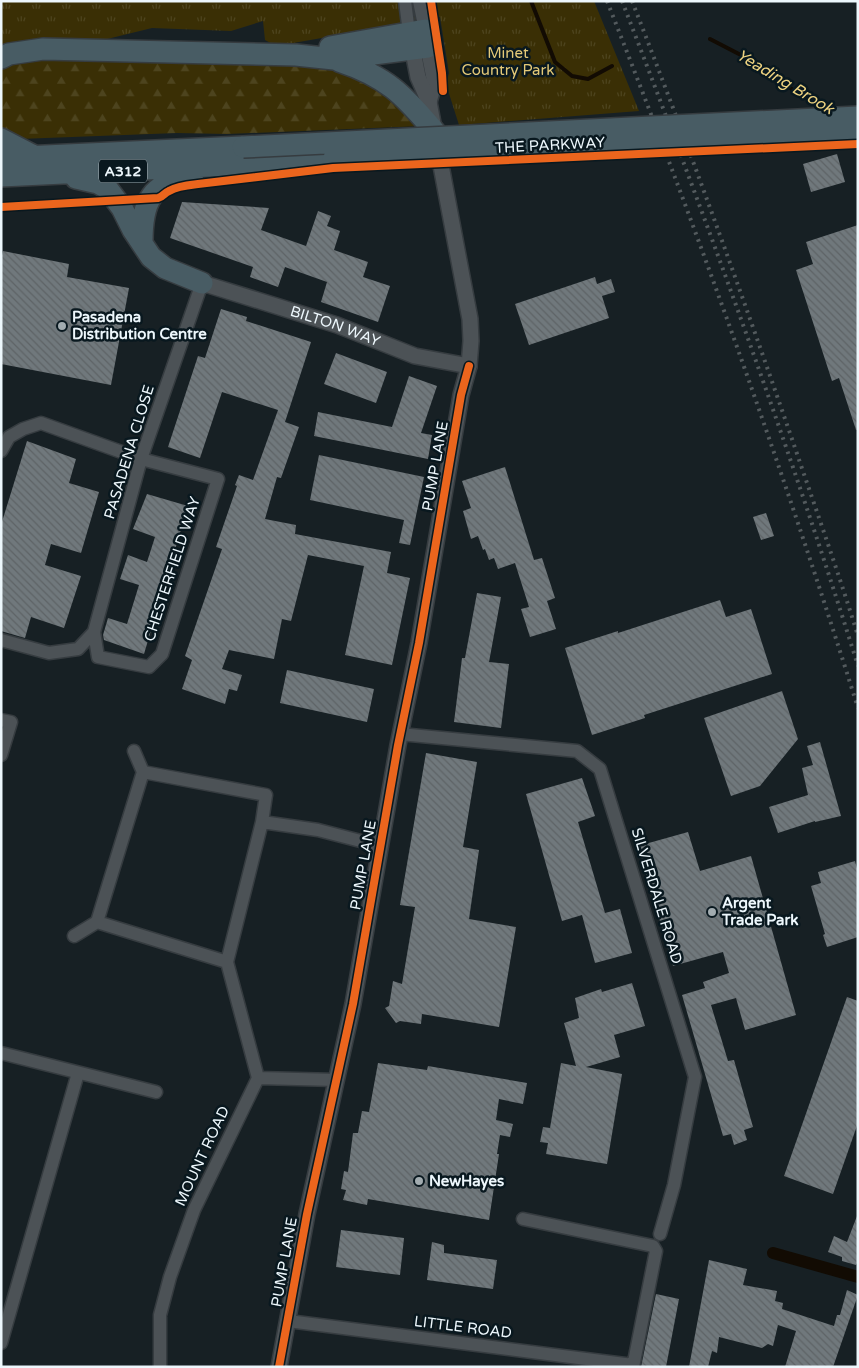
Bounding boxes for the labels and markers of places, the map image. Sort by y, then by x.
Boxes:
place label: Pasadena Distribution Centre [72,308,207,343]
marker: Pasadena Distribution Centre [56,320,68,332]
place label: Argent Trade Park [721,894,798,929]
marker: Argent Trade Park [706,906,718,918]
place label: NewHayes [429,1172,504,1191]
marker: NewHayes [413,1175,425,1187]

